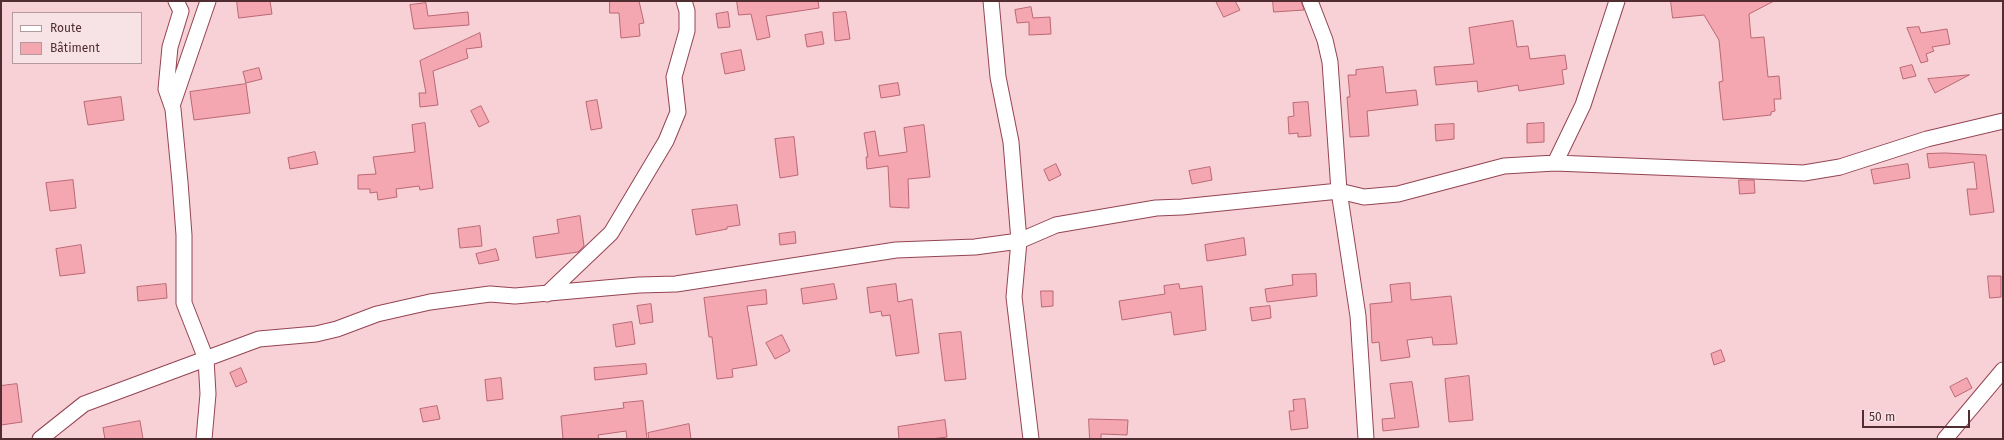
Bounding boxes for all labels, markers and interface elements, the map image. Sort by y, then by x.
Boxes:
legend [12,12,142,64]
text: Route [50,21,82,35]
text: Bâtiment [50,41,100,55]
scale bar [1864,402,1972,428]
text: 50 m [1869,410,1895,424]

